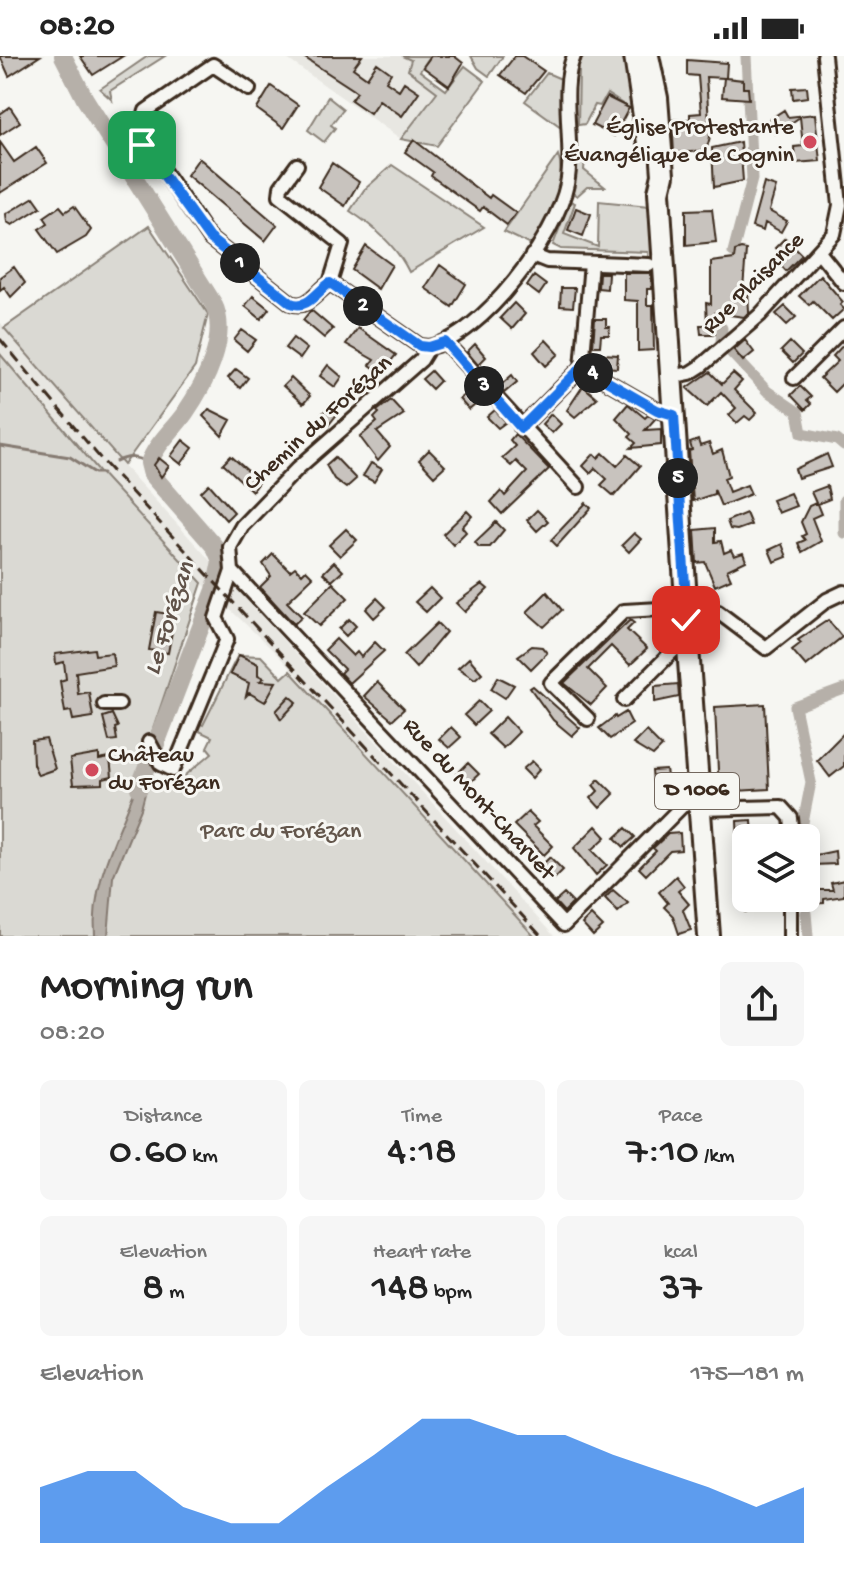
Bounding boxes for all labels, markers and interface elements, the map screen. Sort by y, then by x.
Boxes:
text: 08:20 [40,11,115,46]
pin [108,111,176,179]
place label: Église Protestante Évangélique de Cognin [564,114,795,171]
icon: arrive [120,123,164,167]
marker: Église Protestante Évangélique de Cognin [801,133,819,151]
street label: Rue Plaisance [697,226,812,341]
pin: 1 [220,243,260,283]
text: 1 [236,250,244,276]
pin: 2 [343,286,383,326]
text: 2 [358,293,368,319]
street label: Chemin du Forézan [239,349,400,498]
pin: 4 [573,353,613,393]
text: 4 [588,360,598,386]
pin: 3 [464,366,504,406]
text: 3 [478,373,490,399]
pin: 5 [658,458,698,498]
text: 5 [672,465,684,491]
water label: Le Forézan [138,558,204,679]
pin [652,586,720,654]
icon: check [664,598,708,642]
street label: Rue du Mont-Charvet [395,713,562,889]
place label: Château du Forézan [108,742,221,799]
marker: Château du Forézan [83,761,101,779]
road number: D 1006 [655,773,739,809]
park label: Parc du Forézan [200,818,362,847]
map controls [732,824,820,912]
button: layers [732,824,820,912]
button: share [720,962,804,1046]
text: Morning run [40,963,253,1015]
text: 08:20 [40,1019,105,1050]
text: Distance [124,1104,202,1130]
text: Time [402,1104,442,1130]
text: Pace [659,1104,702,1130]
text: 0.60 [109,1130,187,1177]
text: 4:18 [387,1130,457,1177]
text: 7:10 [627,1130,699,1177]
text: km [187,1144,218,1170]
text: /km [699,1144,735,1170]
text: Elevation [120,1240,207,1266]
text: Heart rate [373,1240,471,1266]
text: kcal [663,1240,698,1266]
text: 8 [142,1266,164,1313]
text: 148 [372,1266,429,1313]
text: 37 [660,1266,701,1313]
text: m [164,1280,185,1306]
text: bpm [429,1280,472,1306]
text: Elevation [40,1360,143,1391]
text: 175–181 m [691,1360,804,1391]

